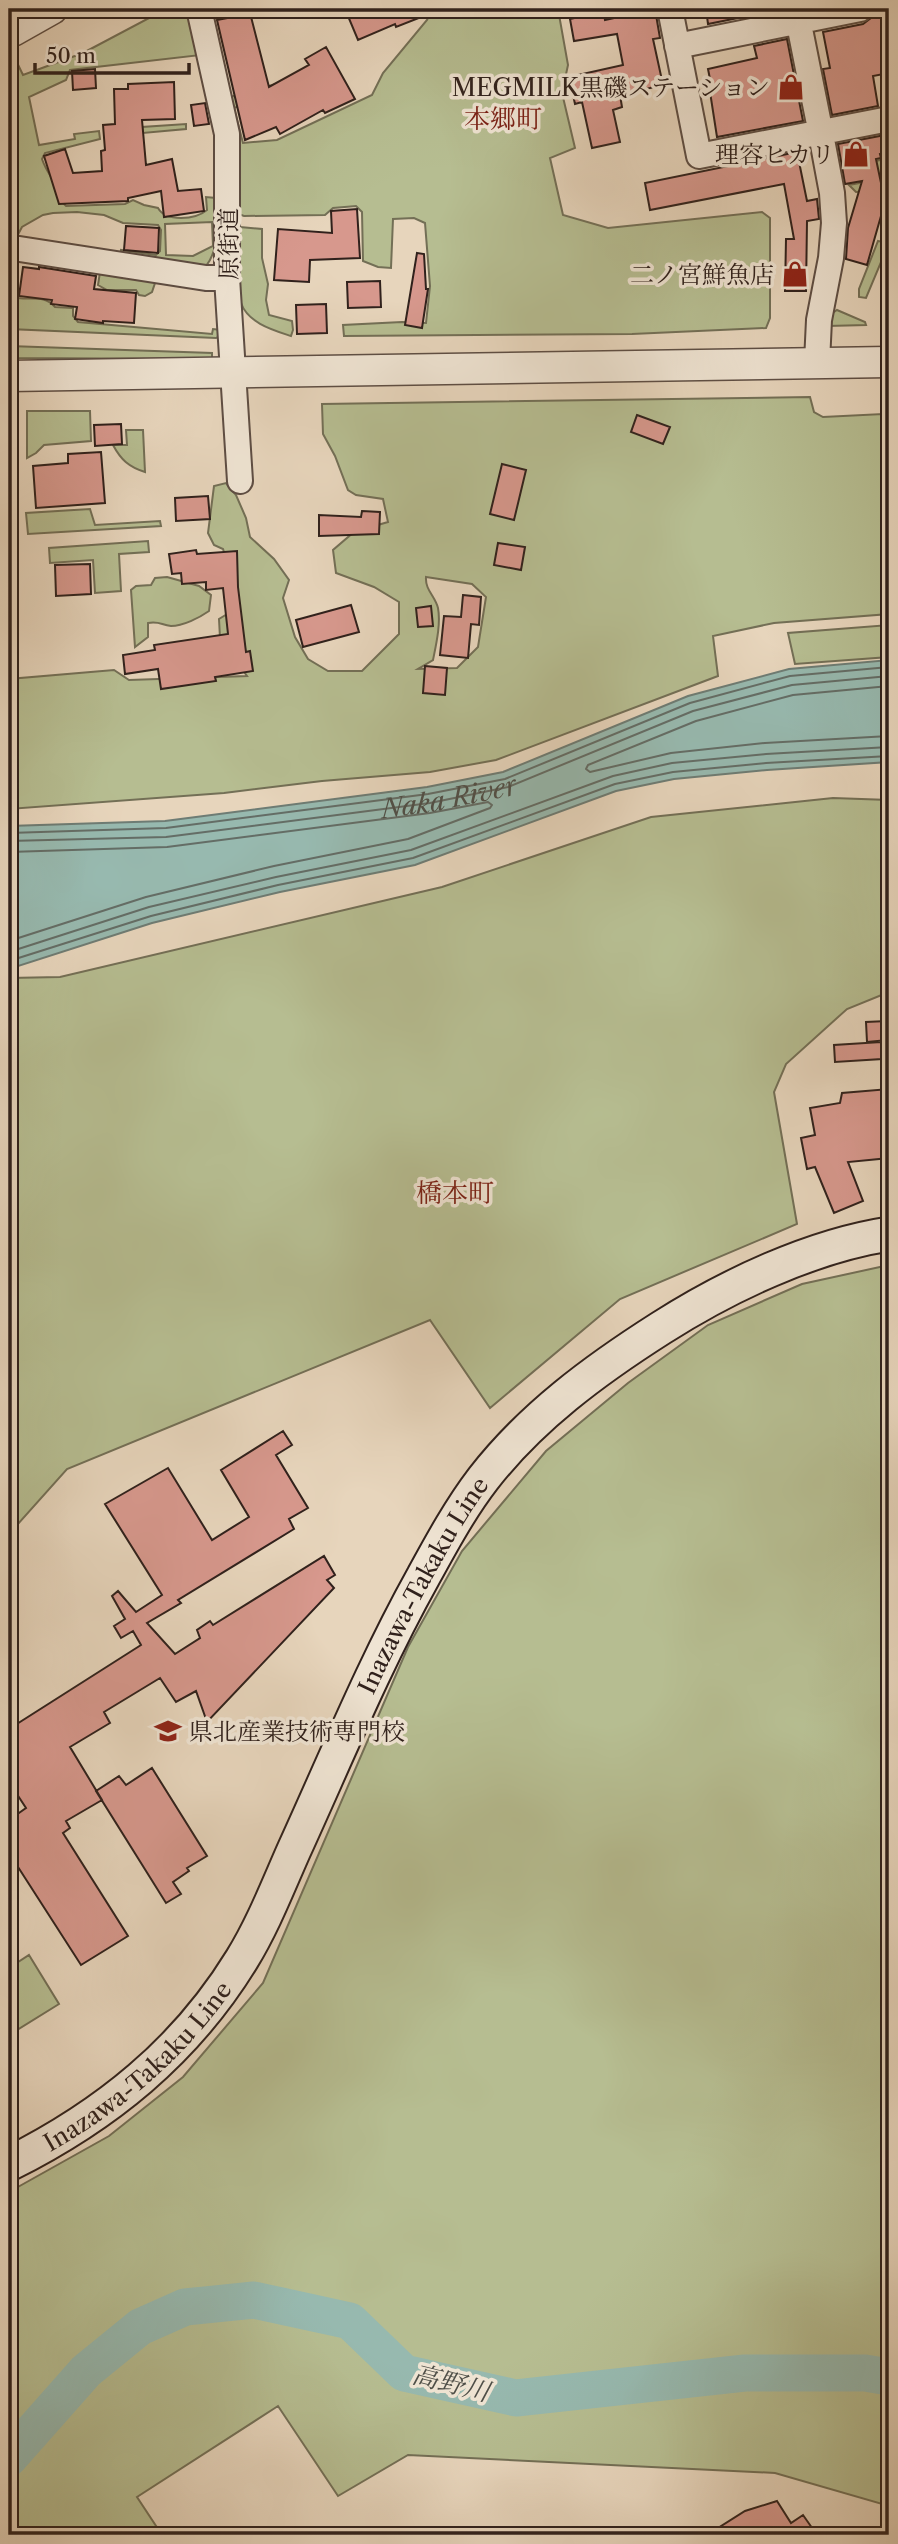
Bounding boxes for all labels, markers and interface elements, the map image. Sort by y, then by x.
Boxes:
scale bar [35,32,189,76]
text: 50 m [46,43,96,68]
shop icon: MEGMILK黒磯ステーション [776,72,806,102]
place label: MEGMILK黒磯ステーション [452,73,770,102]
district label: 本郷町 [464,103,542,135]
shop icon: 理容ヒカリ [841,139,871,169]
place label: 理容ヒカリ [715,140,835,169]
street label: 原街道 [214,208,243,280]
shop icon: 二ノ宮鮮魚店 [780,259,810,289]
place label: 二ノ宮鮮魚店 [630,260,774,289]
water label: Naka River [377,768,524,825]
district label: 橋本町 [416,1177,494,1209]
street label: Inazawa-Takaku Line [352,1471,494,1698]
school or university icon: 県北産業技術専門校 [153,1716,183,1746]
place label: 県北産業技術専門校 [189,1717,405,1746]
street label: Inazawa-Takaku Line [38,1976,237,2157]
water label: 高野川 [409,2358,496,2409]

